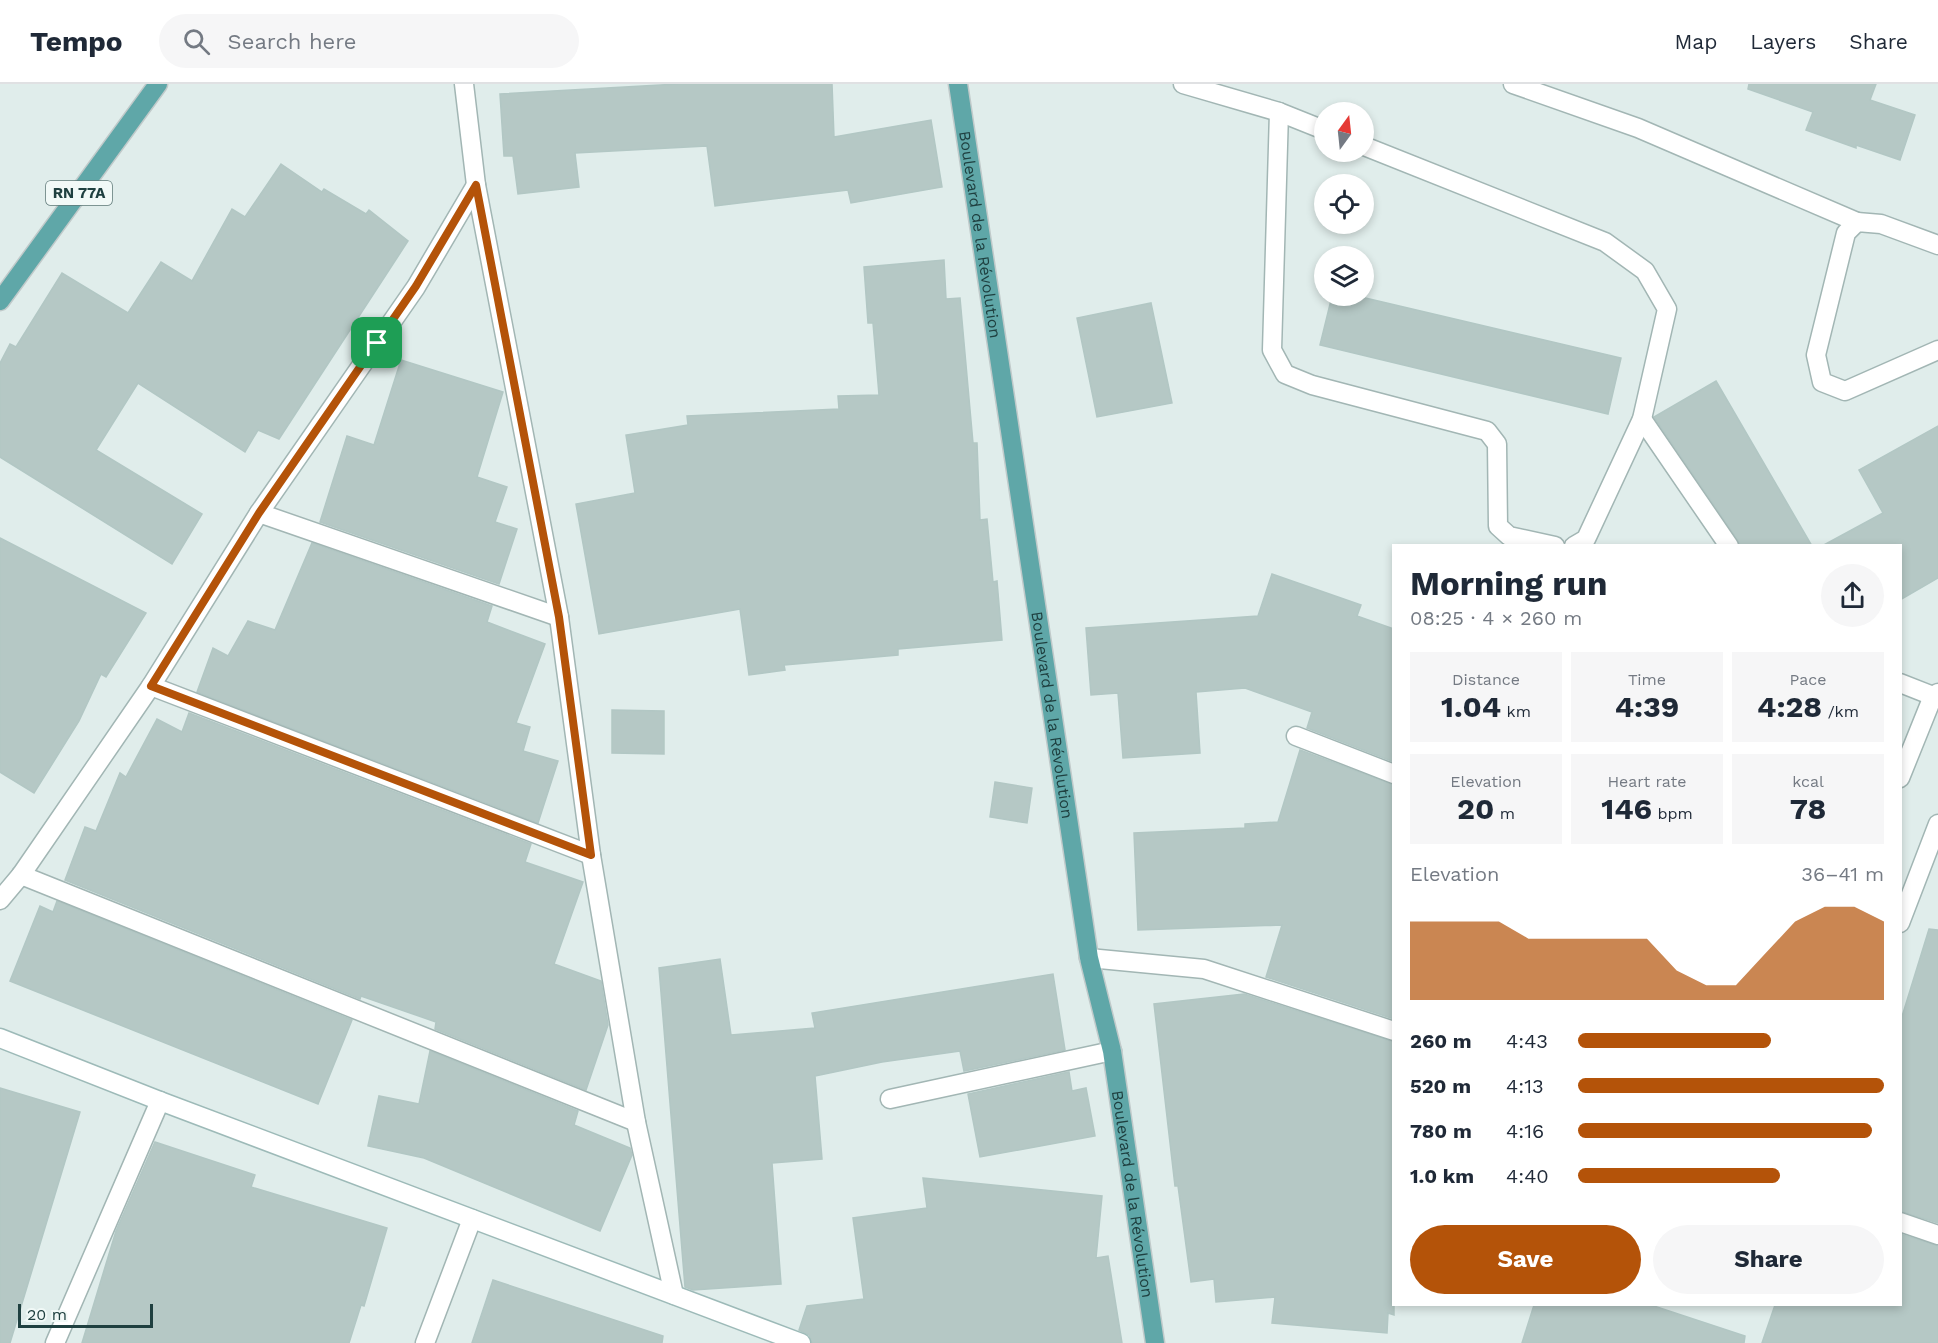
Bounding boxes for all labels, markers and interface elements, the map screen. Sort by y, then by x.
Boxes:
search box [159,14,579,68]
text: Tempo [30,25,123,58]
icon: search [180,25,213,58]
text: Search here [228,29,357,54]
text: Map [1674,29,1717,54]
text: Layers [1750,29,1816,54]
text: Share [1849,29,1908,54]
north arrow [1314,102,1374,162]
map controls [1314,102,1374,306]
street label: Boulevard de la Révolution [955,130,1005,339]
button: locate [1314,174,1374,234]
road number: RN 77A [46,181,112,205]
button: layers [1314,246,1374,306]
pin [351,317,402,368]
icon: arrive [360,326,393,359]
text: Morning run [1410,564,1607,603]
button: share [1821,564,1884,627]
text: 08:25 · 4 × 260 m [1410,606,1582,630]
street label: Boulevard de la Révolution [1027,610,1077,820]
text: Distance [1452,670,1520,689]
text: Time [1628,670,1666,689]
text: Pace [1789,670,1827,689]
text: 1.04 [1441,689,1501,724]
text: 4:39 [1615,689,1679,724]
text: 4:28 [1757,689,1822,724]
text: km [1501,702,1531,721]
text: /km [1822,702,1859,721]
text: Elevation [1450,772,1522,791]
text: Heart rate [1607,772,1687,791]
text: kcal [1792,772,1824,791]
text: 20 [1457,791,1494,826]
text: 146 [1601,791,1652,826]
text: 78 [1790,791,1826,826]
text: m [1494,804,1515,823]
text: bpm [1652,804,1693,823]
text: Elevation [1410,862,1499,886]
text: 36–41 m [1801,862,1884,886]
text: 260 m [1410,1029,1472,1053]
text: 4:43 [1506,1029,1548,1053]
text: 520 m [1410,1074,1471,1098]
text: 4:13 [1506,1074,1544,1098]
street label: Boulevard de la Révolution [1108,1089,1157,1299]
text: 780 m [1410,1119,1472,1143]
text: 4:16 [1506,1119,1544,1143]
text: 1.0 km [1410,1164,1474,1188]
text: 4:40 [1506,1164,1549,1188]
button: Save [1410,1225,1641,1294]
button: Share [1653,1225,1884,1294]
scale bar [18,1301,153,1328]
text: 20 m [27,1305,67,1324]

